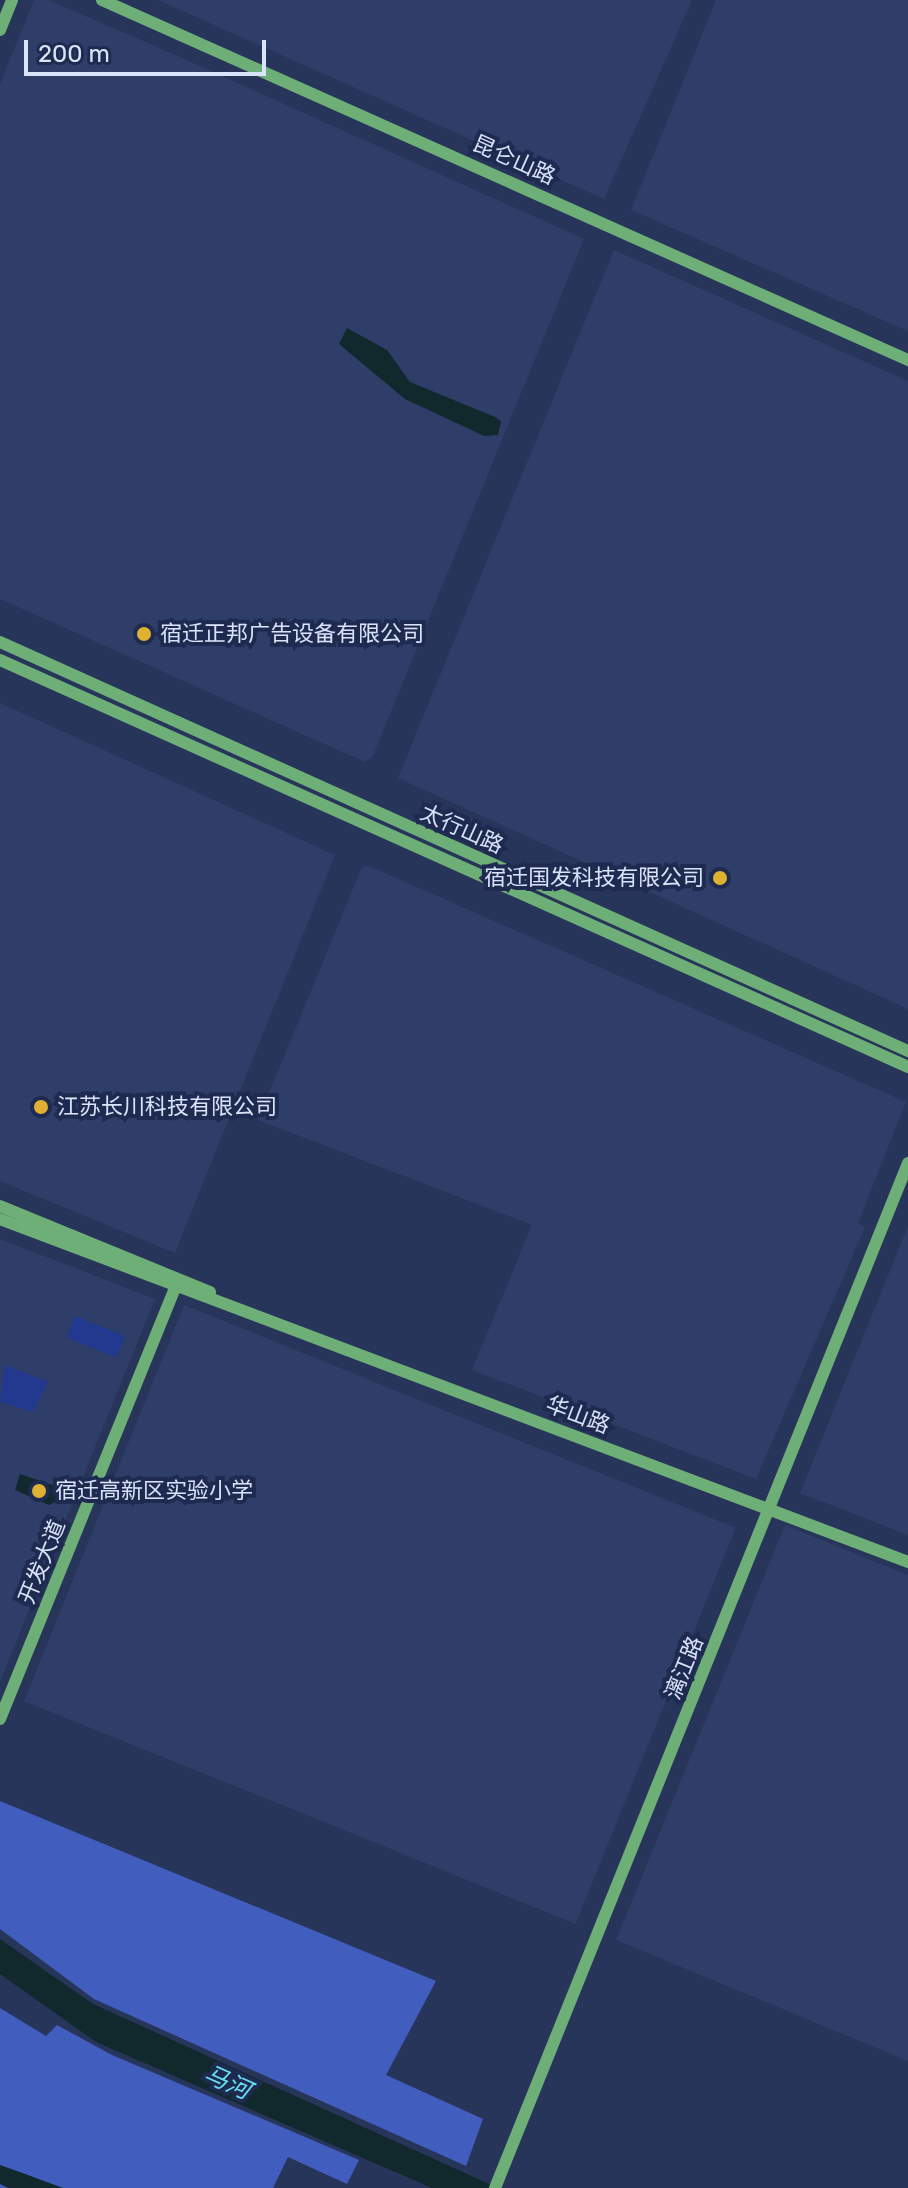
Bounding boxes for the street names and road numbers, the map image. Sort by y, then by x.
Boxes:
street label: 昆仑山路 [468,130,560,190]
street label: 太行山路 [416,799,508,859]
street label: 华山路 [542,1391,614,1439]
street label: 开发大道 [13,1516,71,1608]
street label: 漓江路 [659,1632,709,1704]

